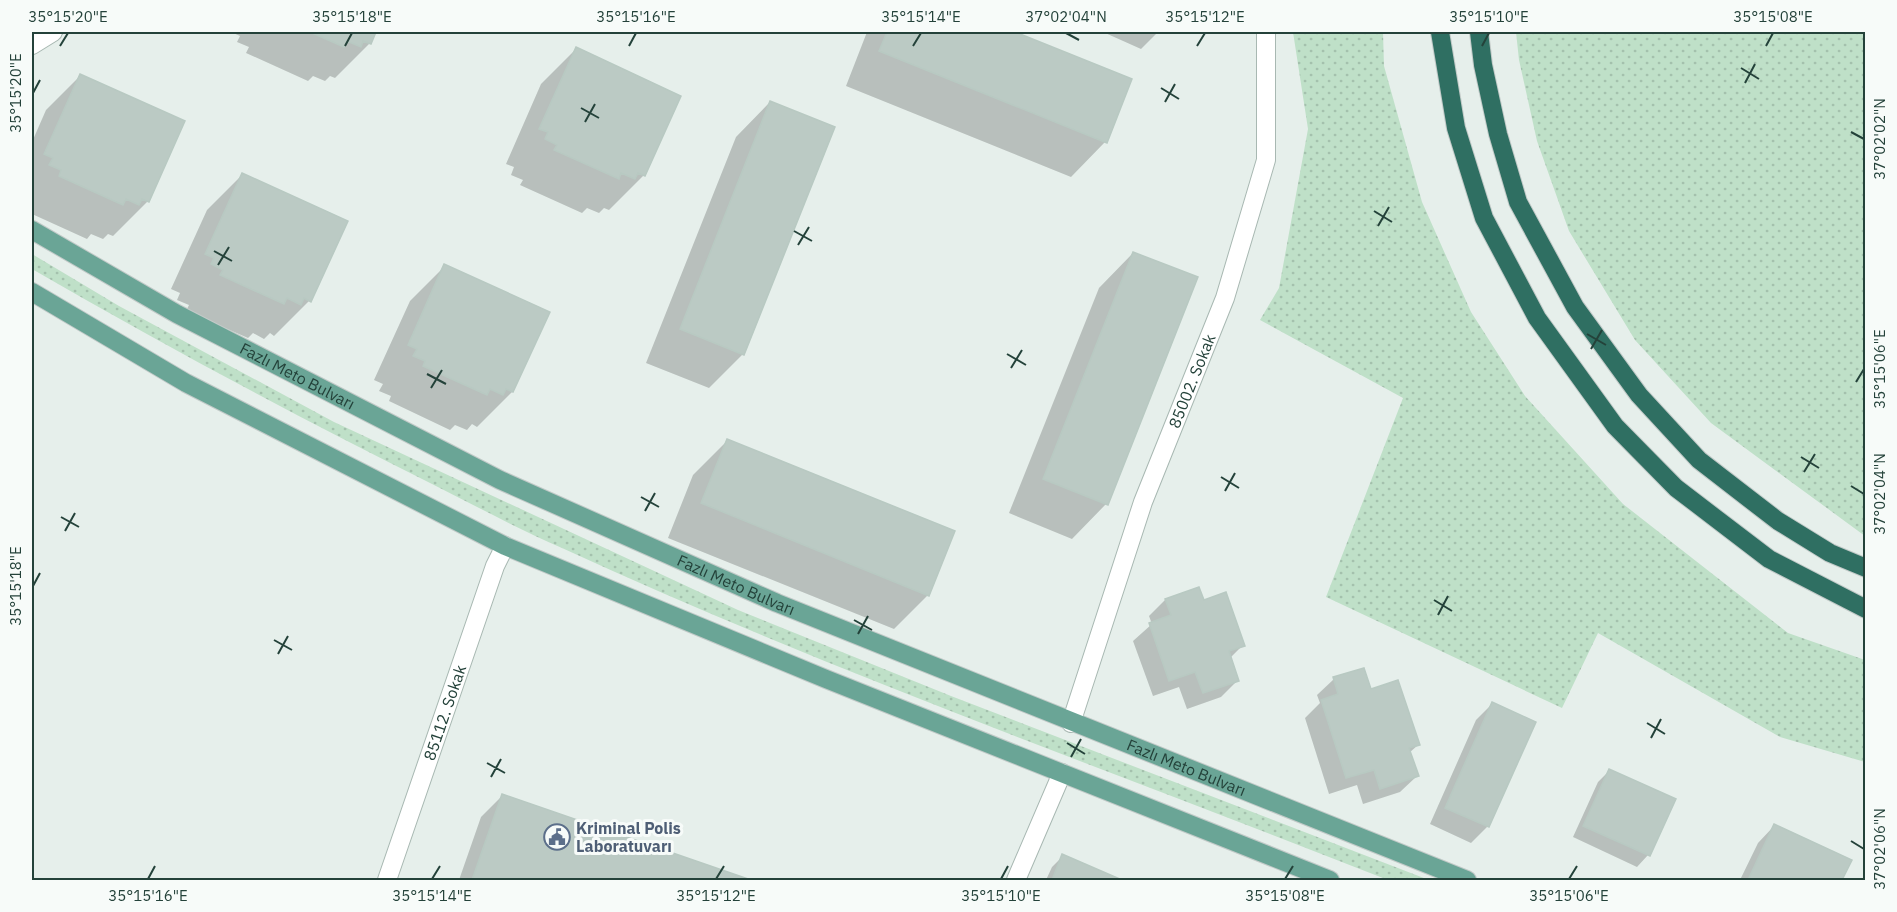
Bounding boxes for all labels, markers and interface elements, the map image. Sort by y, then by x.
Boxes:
text: 35°15'20"E [28,7,108,26]
text: 35°15'18"E [312,7,392,26]
text: 35°15'16"E [596,7,676,26]
text: 35°15'14"E [881,7,961,26]
text: 37°02'04"N [1025,7,1107,26]
text: 35°15'12"E [1165,7,1245,26]
text: 35°15'10"E [1449,7,1529,26]
text: 35°15'08"E [1733,7,1813,26]
text: 35°15'20"E [6,53,25,133]
text: 37°02'02"N [1870,98,1889,180]
text: 35°15'06"E [1870,329,1889,409]
street label: 85002. Sokak [1164,330,1220,431]
street label: Fazlı Meto Bulvarı [237,338,358,414]
text: 37°02'04"N [1870,453,1889,535]
text: 35°15'18"E [6,546,25,626]
street label: Fazlı Meto Bulvarı [674,550,798,619]
street label: 85112. Sokak [419,662,470,763]
street label: Fazlı Meto Bulvarı [1124,735,1249,800]
text: 37°02'06"N [1870,808,1889,890]
place label: Kriminal Polis Laboratuvarı [576,818,681,856]
public building icon: Kriminal Polis Laboratuvarı [542,822,572,852]
text: 35°15'16"E [108,886,188,905]
text: 35°15'14"E [392,886,472,905]
text: 35°15'12"E [676,886,756,905]
text: 35°15'10"E [961,886,1041,905]
text: 35°15'08"E [1245,886,1325,905]
text: 35°15'06"E [1529,886,1609,905]

